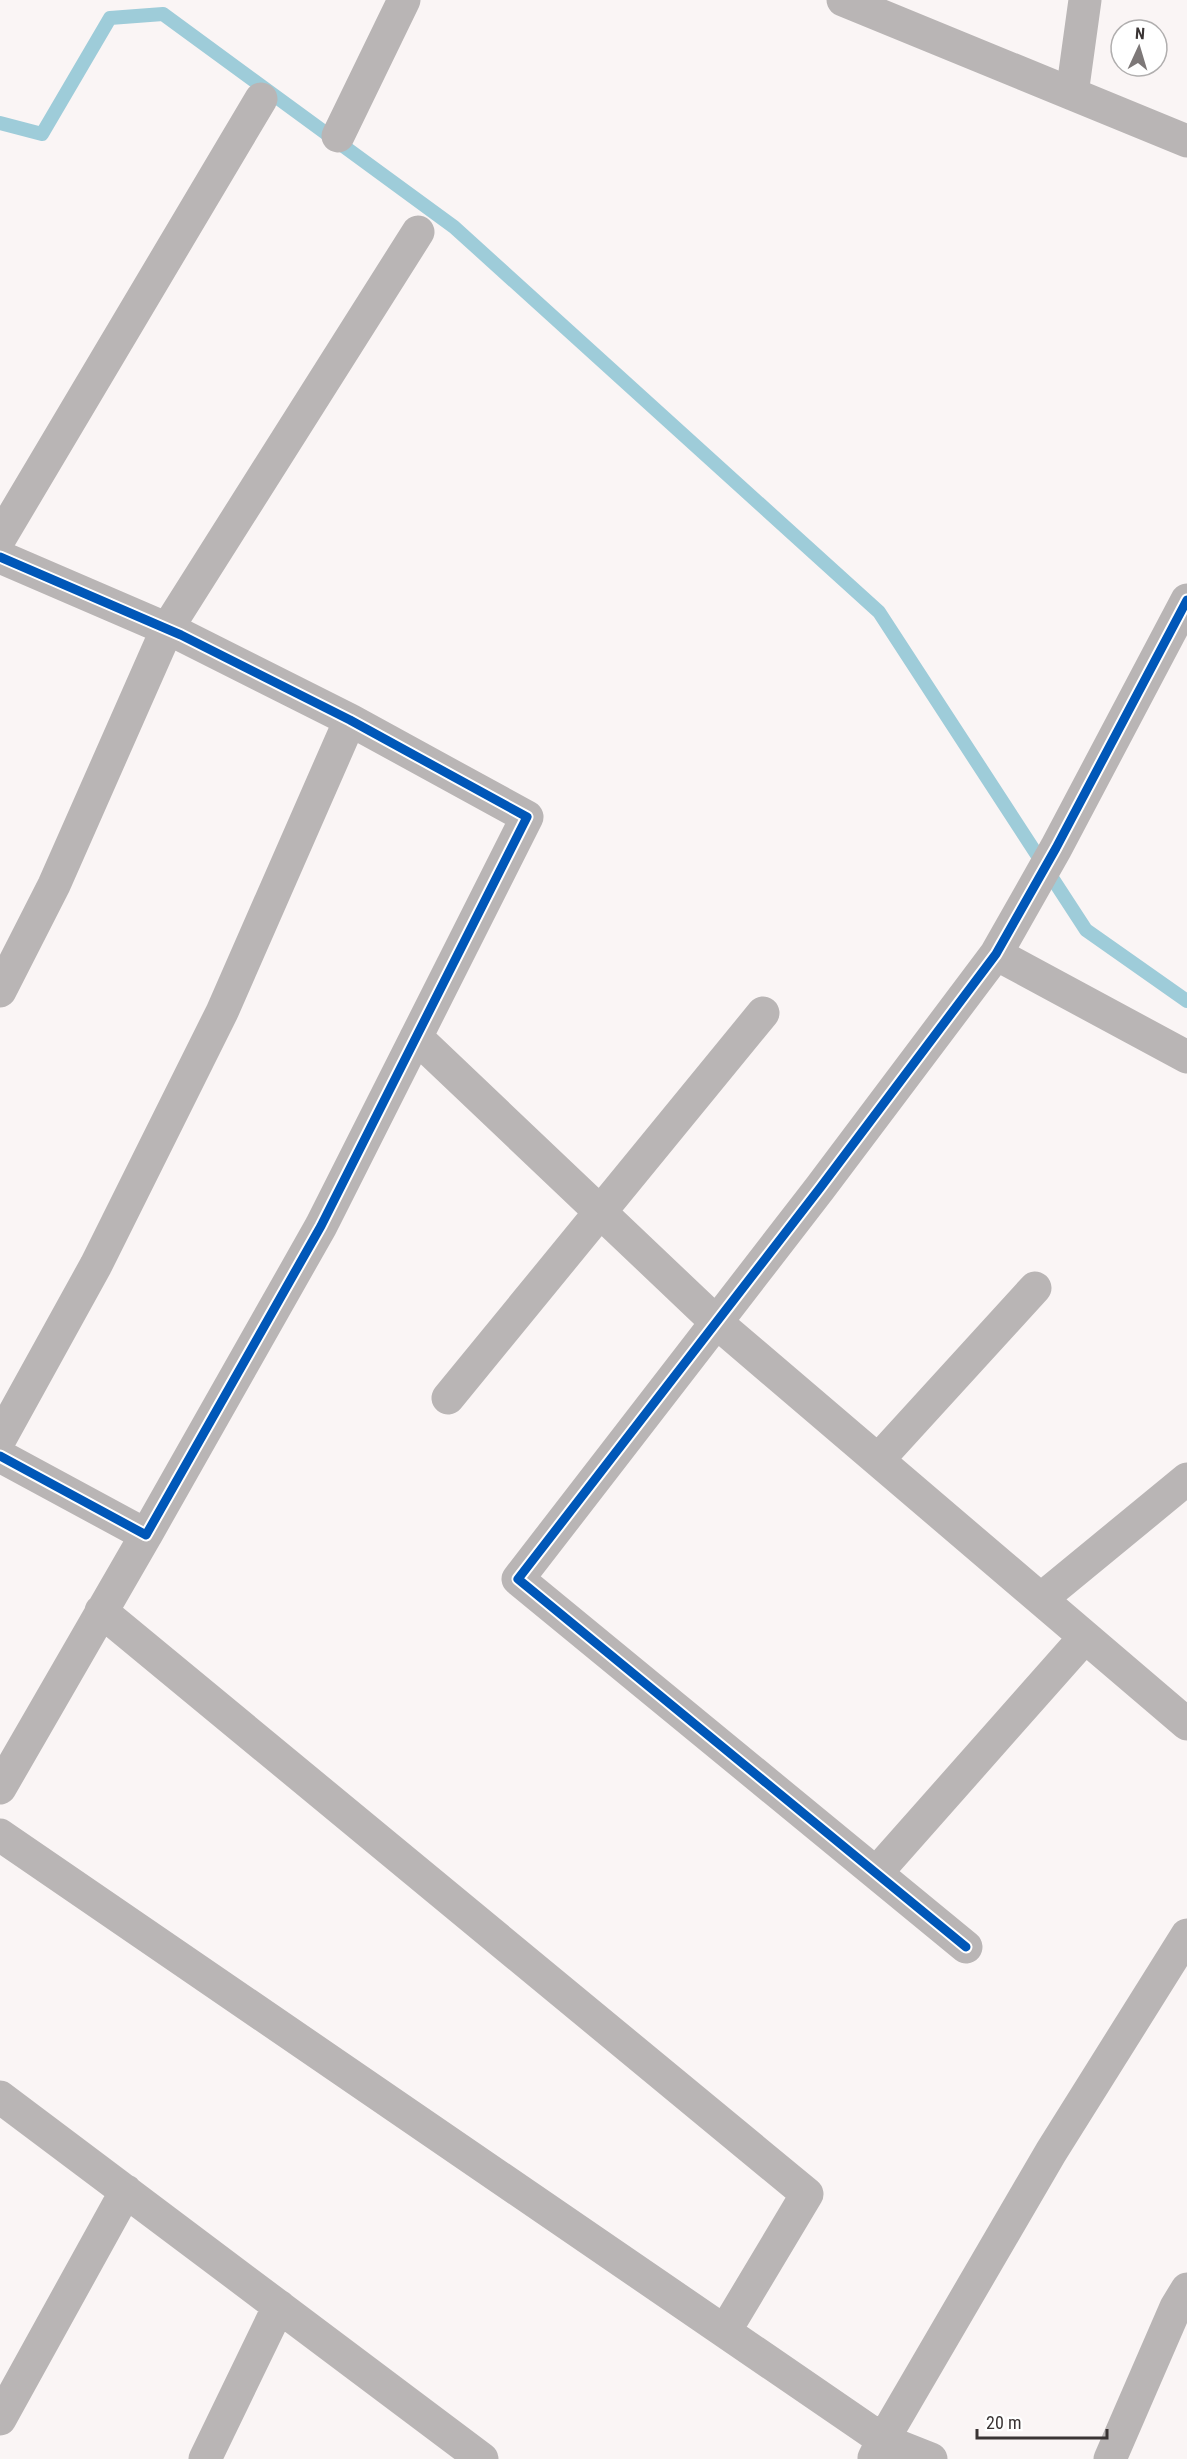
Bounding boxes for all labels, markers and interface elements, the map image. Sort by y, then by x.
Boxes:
north arrow [1109,18,1169,78]
text: N [1134,24,1146,43]
scale bar [977,2402,1108,2440]
text: 20 m [986,2412,1021,2433]

